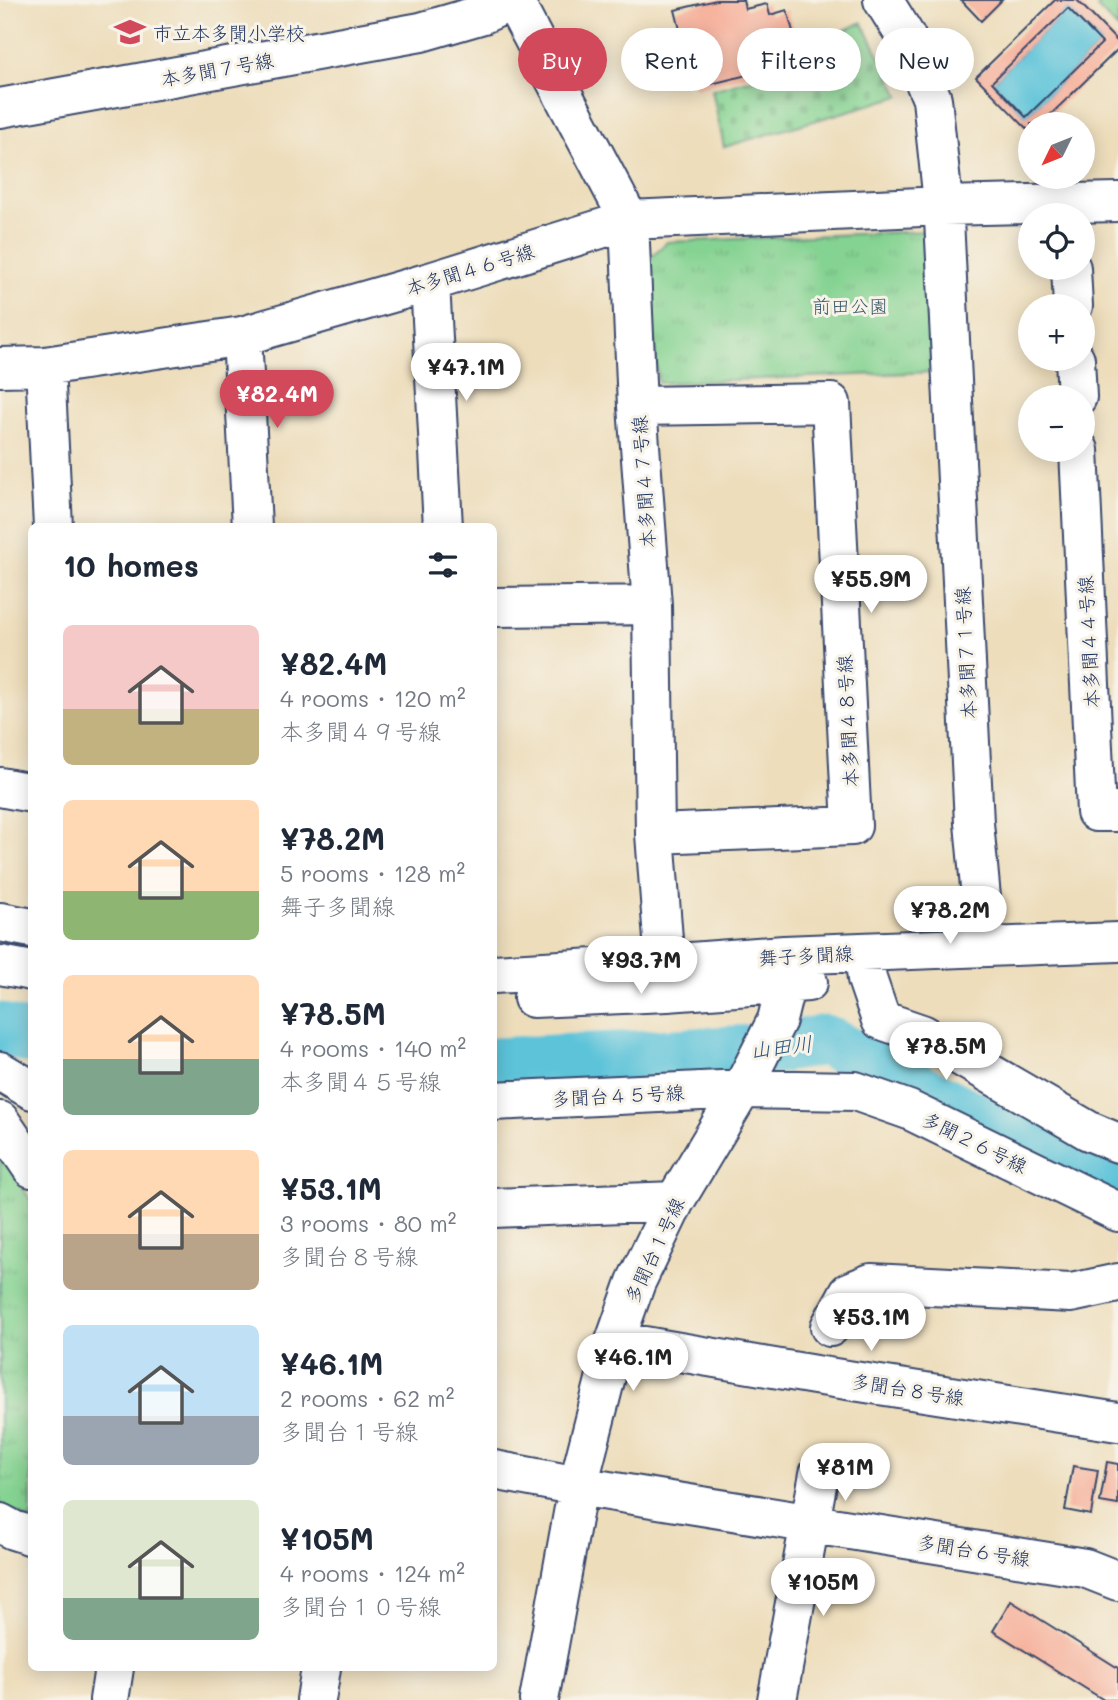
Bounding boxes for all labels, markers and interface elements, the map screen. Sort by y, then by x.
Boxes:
school or university icon: 市立本多聞小学校 [113,15,147,49]
place label: 市立本多聞小学校 [153,20,305,45]
chip: Buy [518,28,607,91]
chip: Rent [621,28,723,91]
chip: Filters [737,28,861,91]
chip: New [875,28,974,91]
street label: 本多聞７号線 [159,47,275,91]
north arrow [1018,112,1096,189]
map controls [1018,112,1095,462]
button: locate [1018,203,1095,280]
street label: 本多聞４６号線 [403,238,537,300]
park label: 前田公園 [812,293,888,318]
button: + [1018,294,1095,371]
pin: ¥47.1M [409,344,523,403]
text: ¥47.1M [427,351,505,381]
pin: ¥82.4M [220,370,334,430]
text: ¥82.4M [236,378,318,408]
button: − [1018,385,1095,462]
street label: 本多聞４７号線 [626,415,660,549]
text: 10 homes [63,545,199,585]
icon: filters [424,546,462,584]
pin: ¥55.9M [814,556,928,615]
text: ¥55.9M [830,563,912,593]
street label: 本多聞４４号線 [1072,575,1104,709]
street label: 本多聞７１号線 [949,586,981,720]
text: ¥82.4M [280,643,388,683]
icon: home [119,653,203,737]
street label: 本多聞４８号線 [831,654,863,788]
text: 4 rooms · 120 m² [280,683,466,713]
text: 本多聞４９号線 [280,716,441,746]
text: ¥78.2M [280,818,385,858]
icon: home [119,828,203,912]
text: 5 rooms · 128 m² [280,858,465,888]
pin: ¥78.2M [893,886,1007,946]
text: 舞子多聞線 [280,891,395,921]
text: ¥78.2M [910,894,990,924]
pin: ¥93.7M [584,936,698,996]
street label: 舞子多聞線 [758,940,854,970]
text: ¥93.7M [600,944,682,974]
text: ¥78.5M [280,993,386,1033]
icon: home [119,1003,203,1087]
pin: ¥78.5M [889,1023,1003,1082]
water label: 山田川 [748,1029,814,1063]
text: ¥78.5M [905,1030,987,1060]
text: 4 rooms · 140 m² [280,1033,466,1063]
text: 本多聞４５号線 [280,1066,441,1096]
street label: 多聞台４５号線 [551,1079,685,1111]
street label: 多聞２６号線 [918,1106,1032,1178]
text: ¥53.1M [280,1168,382,1208]
icon: home [119,1178,203,1262]
street label: 多聞台１号線 [619,1193,689,1307]
text: 3 rooms · 80 m² [280,1208,456,1238]
text: 多聞台８号線 [280,1241,418,1271]
pin: ¥53.1M [814,1294,928,1353]
text: ¥53.1M [832,1301,910,1331]
pin: ¥46.1M [576,1334,690,1393]
text: ¥46.1M [593,1341,673,1371]
text: ¥46.1M [280,1343,384,1383]
icon: home [119,1353,203,1437]
street label: 多聞台８号線 [850,1368,966,1410]
text: 2 rooms · 62 m² [280,1383,454,1413]
text: 多聞台１号線 [280,1416,418,1446]
pin: ¥81M [804,1444,886,1503]
text: ¥81M [816,1451,874,1481]
text: ¥105M [280,1518,374,1558]
icon: home [119,1528,203,1612]
street label: 多聞台６号線 [916,1529,1032,1571]
text: 4 rooms · 124 m² [280,1558,465,1588]
pin: ¥105M [774,1558,872,1618]
text: ¥105M [787,1566,859,1596]
text: 多聞台１０号線 [280,1591,441,1621]

